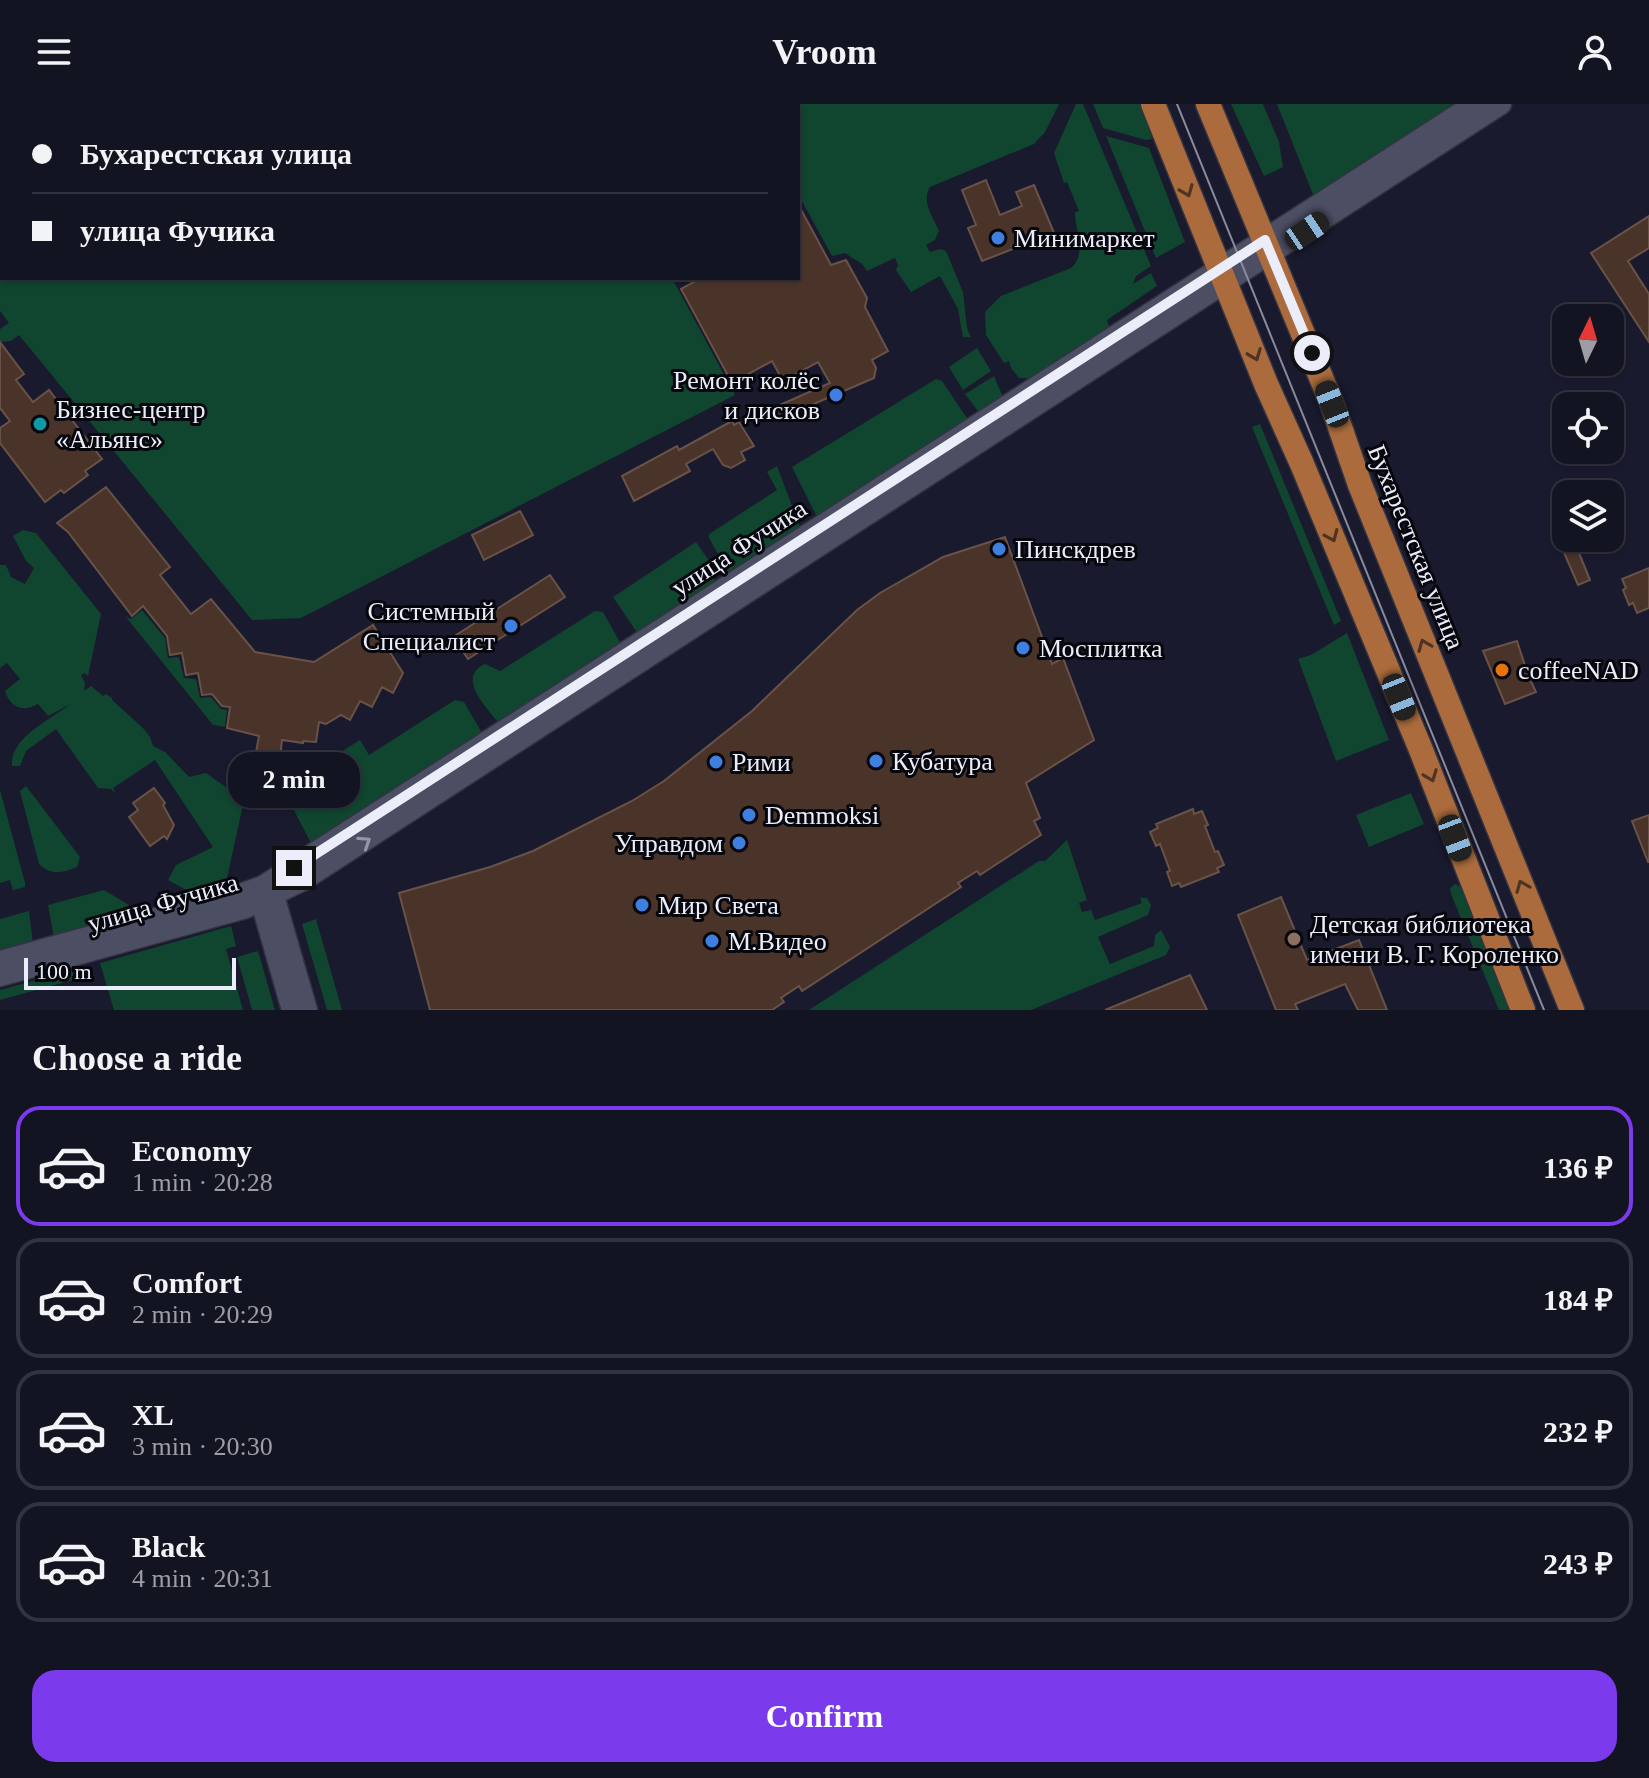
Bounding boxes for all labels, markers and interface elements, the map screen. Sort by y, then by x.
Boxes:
icon: menu [32,30,76,74]
icon: person [1573,30,1617,74]
text: Vroom [772,32,877,72]
text: Бухарестская улица [80,137,352,170]
one-way arrow [1178,183,1194,197]
car [1280,208,1334,254]
text: улица Фучика [80,214,275,247]
place label: Минимаркет [1014,224,1155,253]
marker: Минимаркет [989,229,1007,247]
north arrow [1552,304,1624,376]
map controls [1552,304,1624,552]
route start [1294,335,1330,371]
one-way arrow [1245,347,1262,361]
place label: Ремонт колёс и дисков [673,366,820,425]
car [1312,377,1352,431]
marker: Ремонт колёс и дисков [827,386,845,404]
button: locate [1552,392,1624,464]
place label: Бизнес-центр «Альянс» [56,395,205,454]
marker: Бизнес-центр «Альянс» [31,415,49,433]
street label: Бухарестская улица [1362,441,1470,654]
button: layers [1552,480,1624,552]
street label: улица Фучика [666,493,812,602]
one-way arrow [1322,528,1339,542]
place label: Пинскдрев [1015,535,1136,564]
marker: Пинскдрев [990,540,1008,558]
place label: Системный Специалист [363,597,495,656]
marker: Системный Специалист [502,617,520,635]
place label: Мосплитка [1039,634,1163,663]
marker: Мосплитка [1014,639,1032,657]
one-way arrow [1417,639,1434,653]
place label: coffeeNAD [1518,656,1639,685]
marker: coffeeNAD [1493,661,1511,679]
car [1379,670,1419,724]
place label: Кубатура [892,747,993,776]
place label: Рими [732,748,791,777]
callout: 2 min [228,752,360,808]
marker: Кубатура [867,752,885,770]
marker: Рими [707,753,725,771]
text: 2 min [263,765,325,794]
one-way arrow [1421,768,1438,782]
place label: Demmoksi [765,801,879,830]
marker: Demmoksi [740,806,758,824]
car [1435,811,1475,865]
place label: Управдом [615,829,723,858]
marker: Управдом [730,834,748,852]
one-way arrow [356,836,371,851]
route end [276,850,312,886]
street label: улица Фучика [84,868,242,938]
one-way arrow [1515,880,1532,894]
place label: Мир Света [658,891,779,920]
marker: Мир Света [633,896,651,914]
place label: Детская библиотека имени В. Г. Короленко [1310,910,1559,969]
place label: М.Видео [728,927,827,956]
marker: Детская библиотека имени В. Г. Короленко [1285,930,1303,948]
marker: М.Видео [703,932,721,950]
scale bar [24,954,236,990]
text: 100 m [36,959,92,984]
text: Choose a ride [32,1038,242,1078]
icon: car [36,1130,108,1202]
text: Economy [132,1134,252,1167]
text: 136 ₽ [1543,1151,1613,1184]
text: 1 min · 20:28 [132,1168,273,1197]
icon: car [36,1262,108,1334]
text: Comfort [132,1266,242,1299]
text: 184 ₽ [1543,1283,1613,1316]
text: 2 min · 20:29 [132,1300,273,1329]
icon: car [36,1394,108,1466]
text: XL [132,1398,174,1431]
text: 232 ₽ [1543,1415,1613,1448]
text: 3 min · 20:30 [132,1432,273,1461]
icon: car [36,1526,108,1598]
text: Black [132,1530,205,1563]
text: 243 ₽ [1543,1547,1613,1580]
text: 4 min · 20:31 [132,1564,273,1593]
button: Confirm [32,1670,1617,1762]

